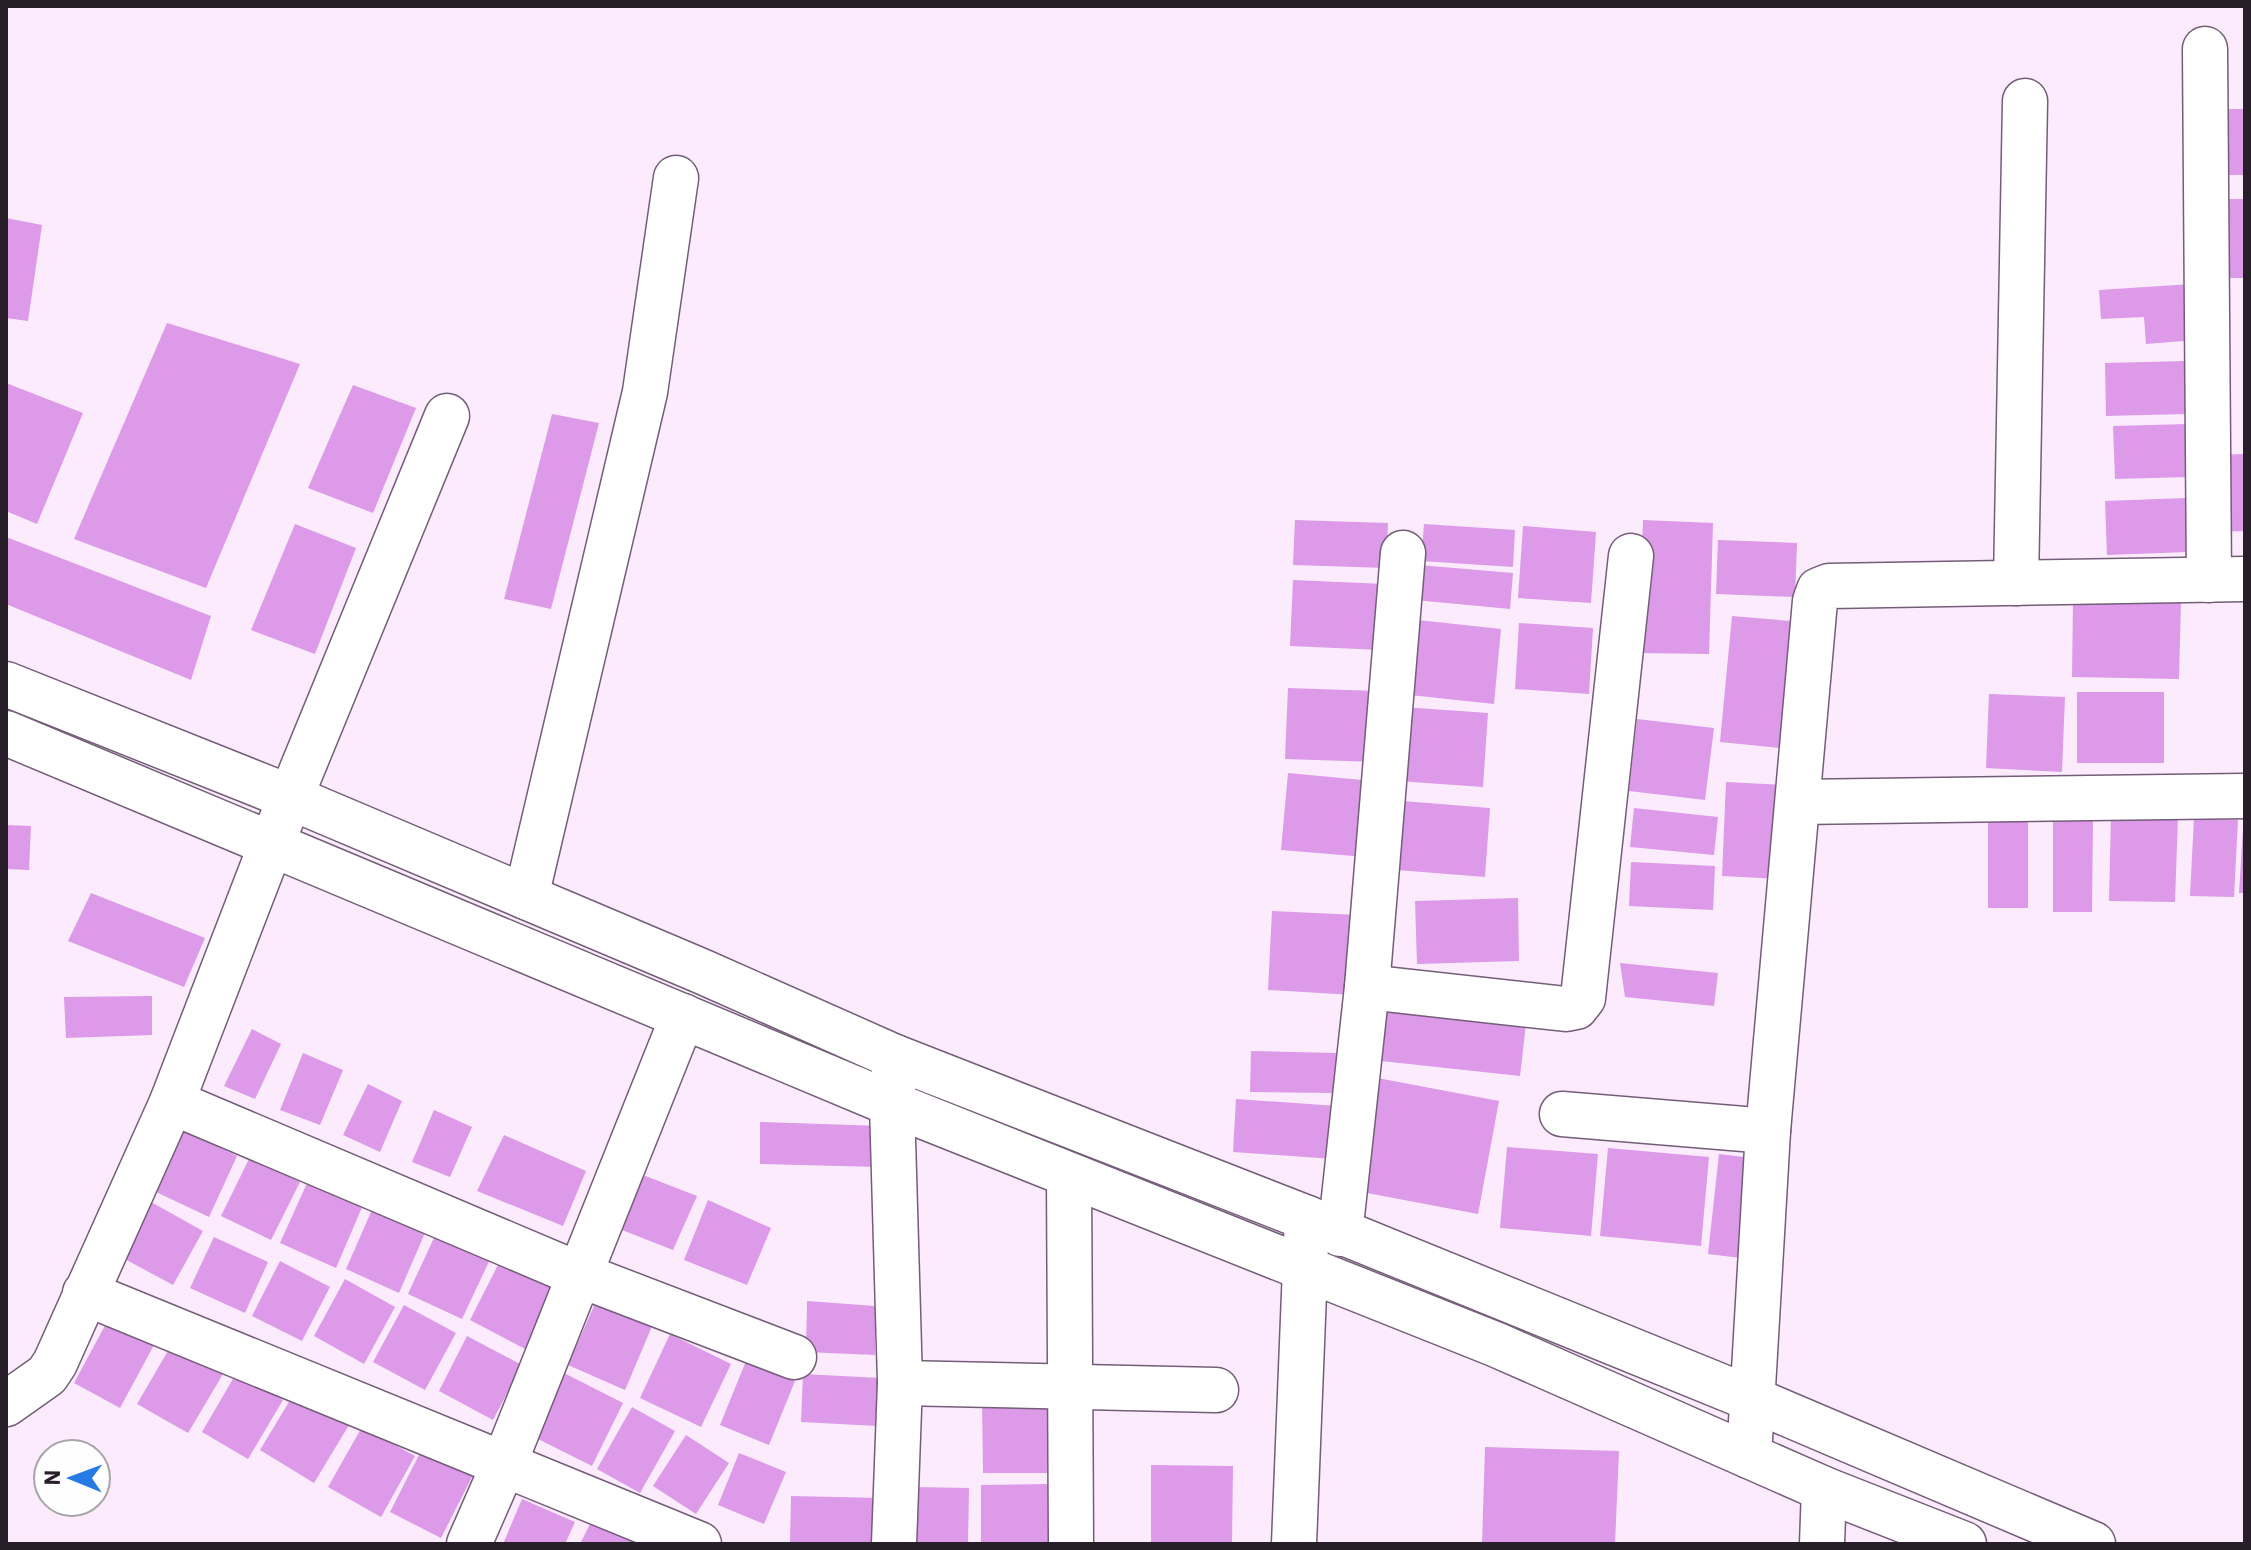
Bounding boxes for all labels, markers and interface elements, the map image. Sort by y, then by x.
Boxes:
north arrow [32,1438,112,1518]
text: N [37,1469,66,1486]

